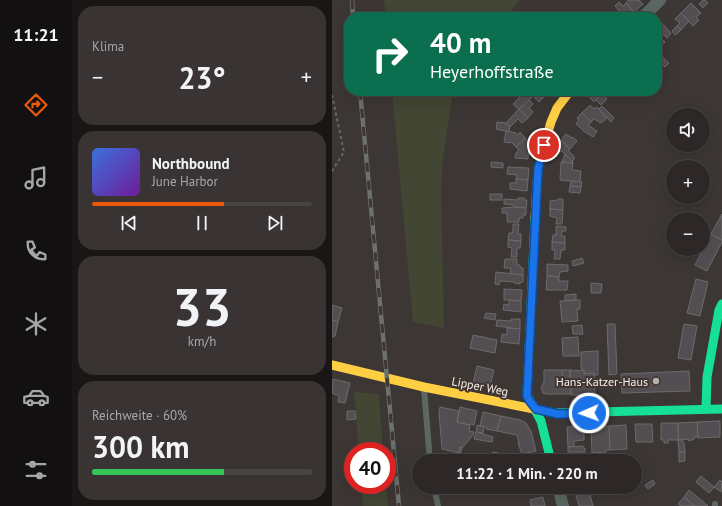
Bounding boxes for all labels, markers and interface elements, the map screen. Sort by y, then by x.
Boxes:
text: 11:21 [13,23,59,46]
text: 40 m [430,24,491,61]
icon: right [364,28,416,80]
text: Klima [92,38,124,55]
text: 23° [178,58,226,97]
text: Heyerhoffstraße [430,60,554,83]
text: − [92,63,103,91]
text: + [301,63,312,91]
icon: directions [22,91,50,119]
map controls [666,108,710,256]
button: sound [666,108,710,152]
pin [527,128,561,162]
icon: arrive [533,134,555,156]
text: Northbound [152,154,229,173]
button: + [666,160,710,204]
icon: music [22,164,50,192]
text: June Harbor [152,173,218,190]
icon: previous [118,212,140,234]
icon: pause [191,212,213,234]
icon: next [264,212,286,234]
button: − [666,212,710,256]
icon: phone [22,237,50,265]
text: 33 [173,273,231,340]
icon: climate [22,310,50,338]
text: km/h [188,333,216,350]
street label: Lipper Weg [450,373,510,399]
place label: Hans-Katzer-Haus [556,374,648,389]
marker: Hans-Katzer-Haus [651,376,661,386]
icon: car [22,383,50,411]
position arrow [568,392,610,434]
text: Reichweite · 60% [92,407,187,424]
text: 300 km [92,427,190,466]
speed limit sign: 40 [344,442,396,494]
icon: filters [22,456,50,484]
text: 11:22 · 1 Min. · 220 m [456,464,598,483]

